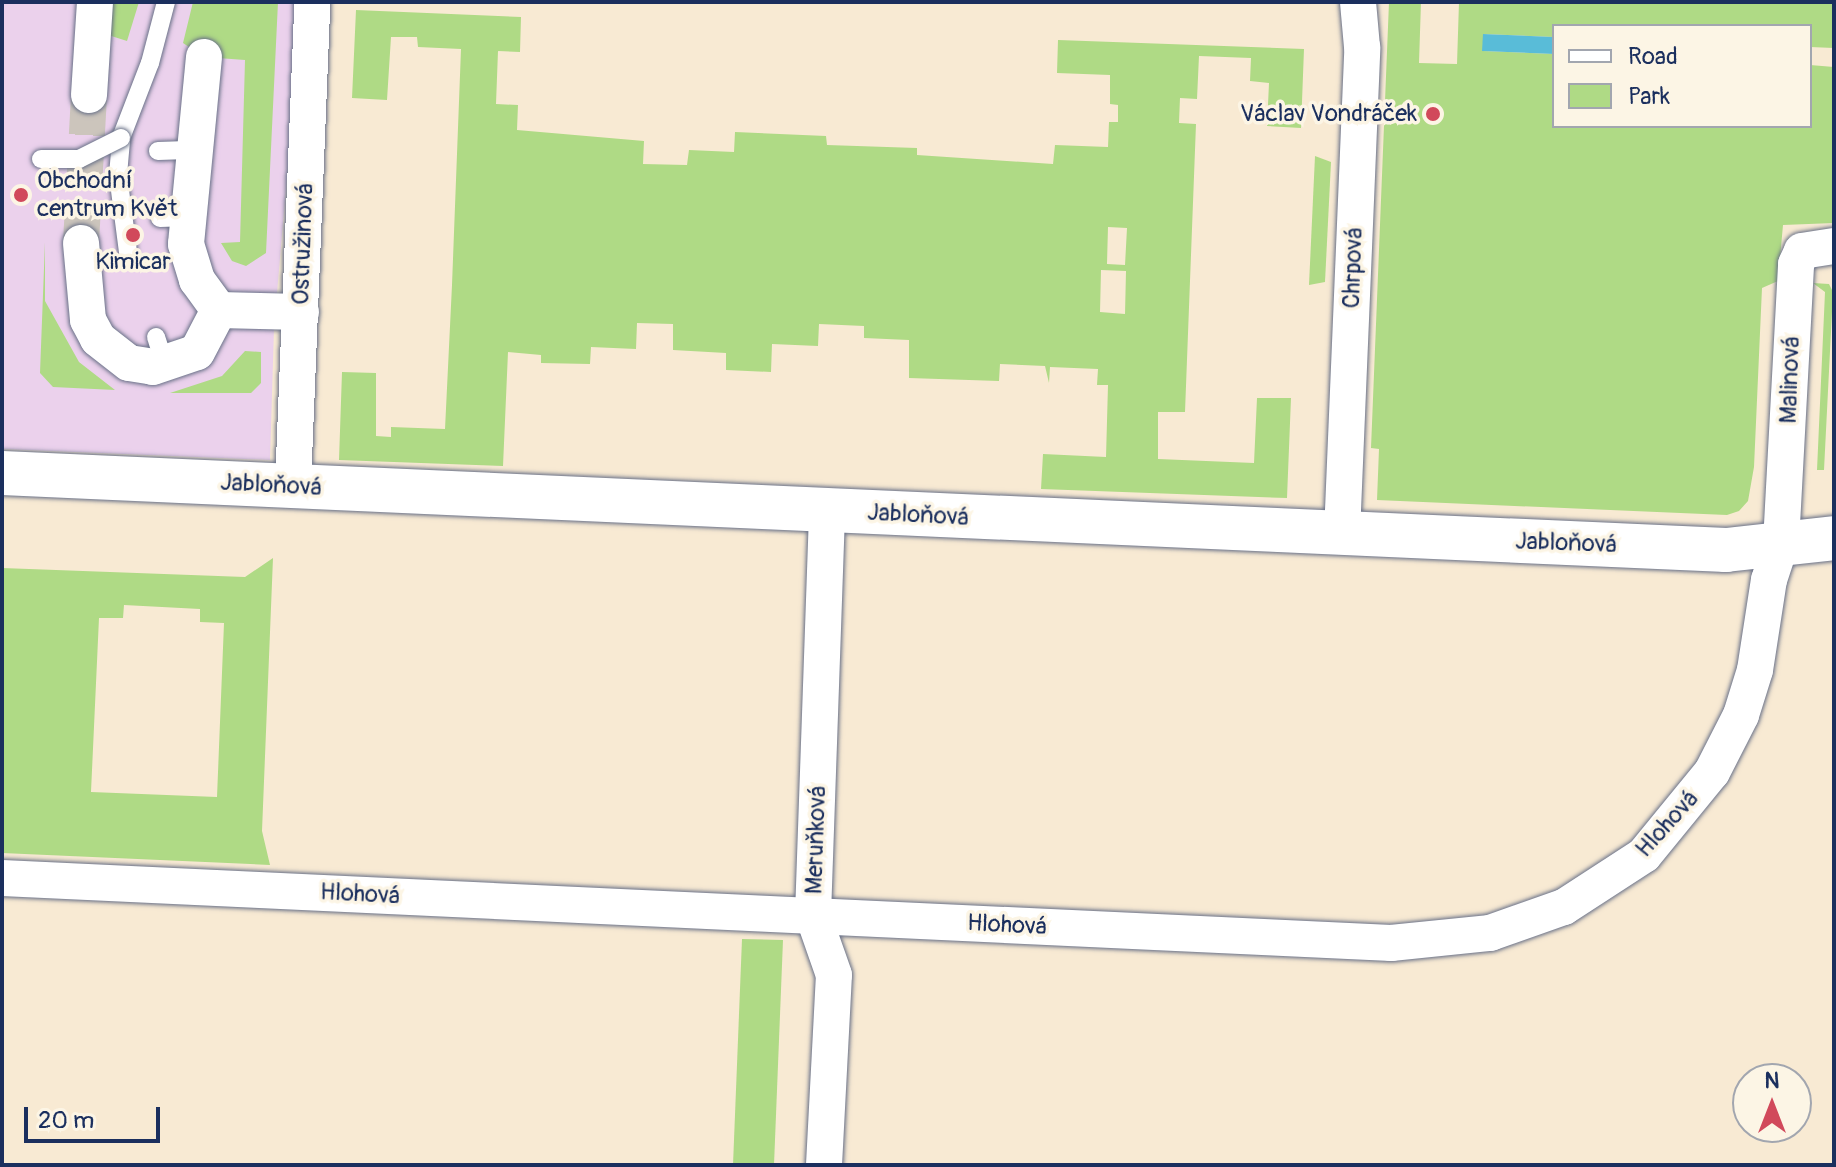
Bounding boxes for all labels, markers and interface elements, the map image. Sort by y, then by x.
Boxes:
legend [1552,24,1812,128]
text: Road [1628,42,1678,71]
text: Park [1628,82,1670,111]
place label: Václav Vondráček [1240,100,1417,128]
marker: Václav Vondráček [1424,105,1442,123]
place label: Obchodní centrum Květ [37,167,178,223]
street label: Ostružinová [286,183,320,305]
marker: Obchodní centrum Květ [12,186,30,204]
marker: Kimicar [124,226,142,244]
street label: Chrpová [1337,227,1369,309]
place label: Kimicar [95,248,171,276]
street label: Malinová [1774,336,1806,424]
street label: Jabloňová [219,468,323,502]
street label: Jabloňová [866,498,970,532]
street label: Jabloňová [1515,527,1617,559]
street label: Meruňková [800,785,832,895]
street label: Hlohová [1630,785,1704,863]
street label: Hlohová [319,878,401,910]
street label: Hlohová [966,909,1048,941]
north arrow [1732,1063,1812,1143]
text: N [1765,1067,1779,1095]
scale bar [28,1091,164,1141]
text: 20 m [38,1106,94,1135]

